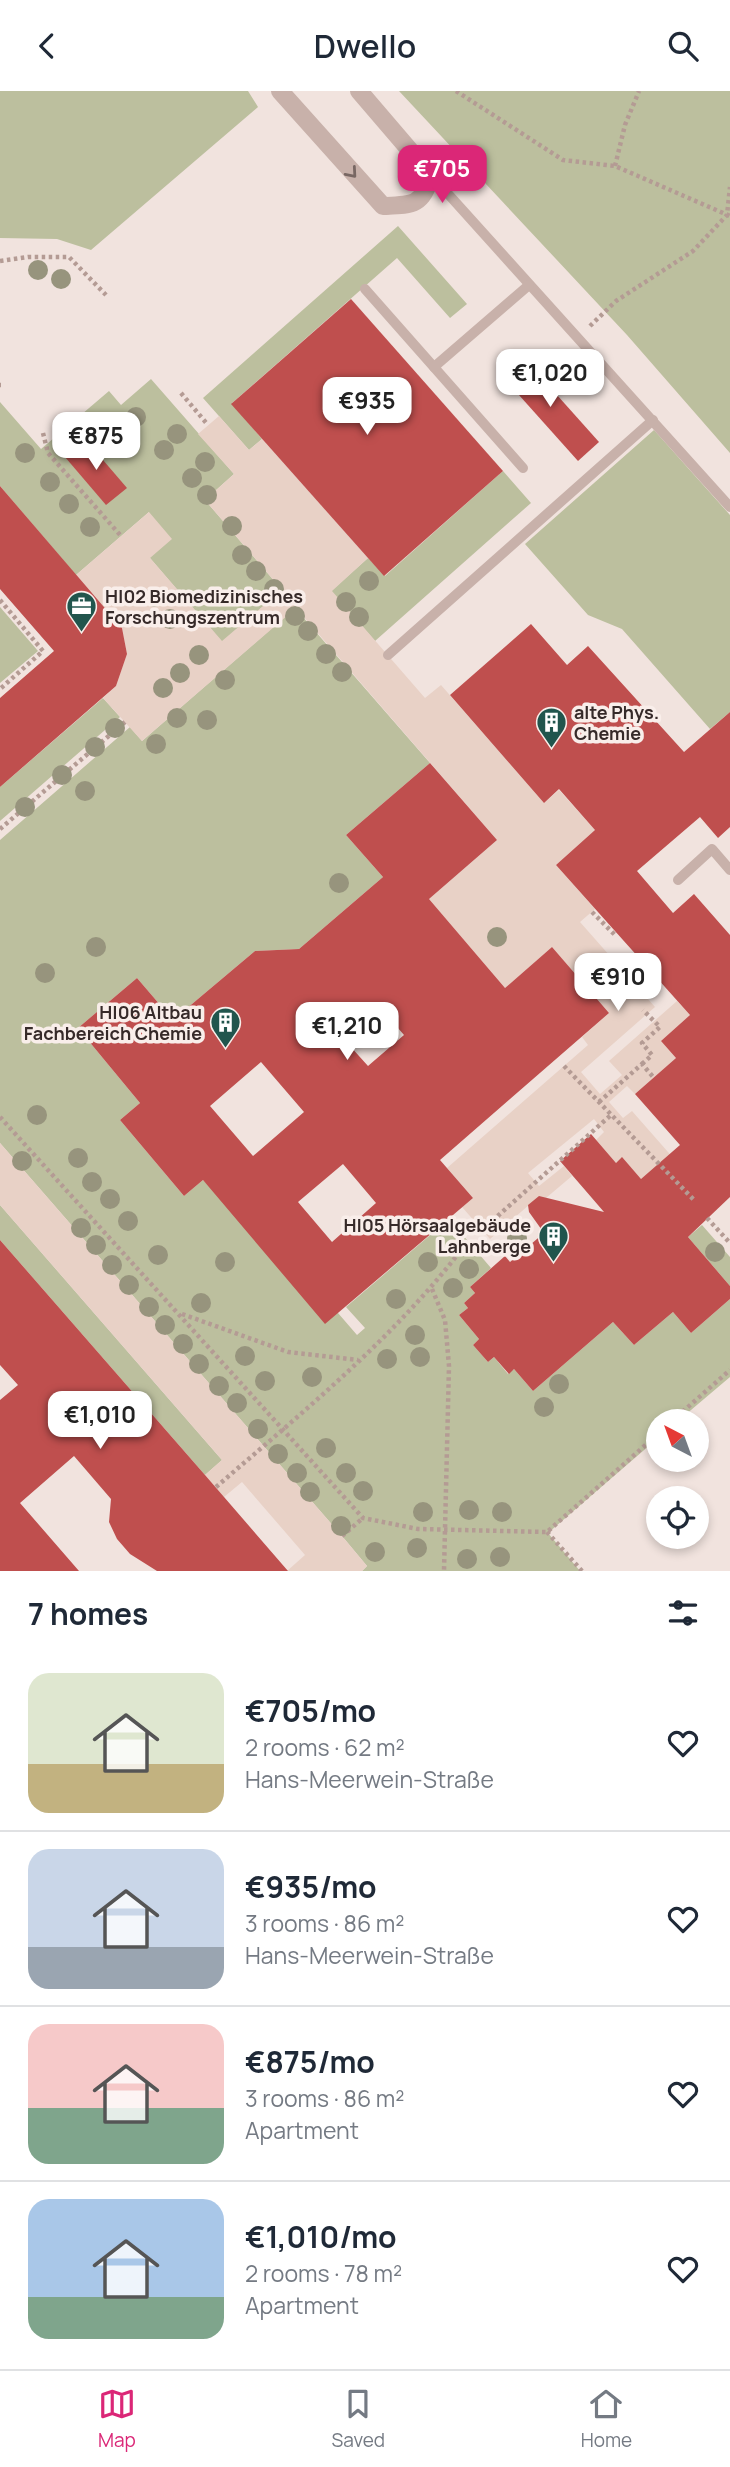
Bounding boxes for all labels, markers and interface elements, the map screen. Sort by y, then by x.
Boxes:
text: Dwello [314,24,416,68]
icon: back [28,27,66,65]
icon: search [664,27,702,65]
pin: €705 [401,145,483,205]
text: €705 [414,152,470,184]
one-way arrow [344,165,356,178]
pin: €1,020 [493,349,607,409]
text: €1,020 [512,356,588,388]
pin: €935 [326,377,408,437]
text: €935 [339,384,395,416]
pin: €875 [55,413,137,472]
text: €875 [68,419,124,451]
place label: H|02 Biomedizinisches Forschungszentrum [105,584,303,629]
office icon: H|02 Biomedizinisches Forschungszentrum [65,590,99,634]
place label: alte Phys. Chemie [574,700,659,745]
building icon: alte Phys. Chemie [534,706,568,750]
pin: €910 [577,953,659,1013]
text: €910 [590,960,646,992]
place label: H|06 Altbau Fachbereich Chemie [24,1000,202,1045]
pin: €1,210 [290,1003,404,1062]
building icon: H|06 Altbau Fachbereich Chemie [208,1006,242,1050]
text: €1,210 [312,1009,382,1041]
place label: H|05 Hörsaalgebäude Lahnberge [344,1213,531,1258]
building icon: H|05 Hörsaalgebäude Lahnberge [537,1219,571,1263]
pin: €1,010 [43,1391,157,1451]
text: €1,010 [64,1398,136,1430]
north arrow [646,1409,709,1472]
map controls [646,1409,709,1549]
button: locate [646,1486,709,1549]
text: 7 homes [28,1593,148,1634]
icon: filters [664,1594,702,1632]
text: €705/mo [245,1690,376,1731]
icon: home [84,1701,168,1785]
icon: heart [664,1724,702,1762]
text: 2 rooms · 62 m² [245,1731,405,1763]
text: Hans-Meerwein-Straße [245,1763,494,1795]
text: €935/mo [245,1866,377,1907]
icon: home [84,1877,168,1961]
icon: heart [664,1900,702,1938]
text: 3 rooms · 86 m² [245,1907,405,1939]
text: Hans-Meerwein-Straße [245,1939,494,1971]
text: €875/mo [245,2041,375,2082]
icon: home [84,2052,168,2136]
icon: heart [664,2075,702,2113]
text: 3 rooms · 86 m² [245,2082,405,2114]
text: Apartment [245,2114,359,2146]
text: €1,010/mo [245,2216,397,2257]
icon: home [84,2227,168,2311]
icon: heart [664,2250,702,2288]
text: 2 rooms · 78 m² [245,2257,402,2289]
text: Apartment [245,2289,359,2321]
tab: Map [98,2385,136,2453]
tab: Saved [332,2385,385,2453]
tab: Home [581,2385,632,2453]

